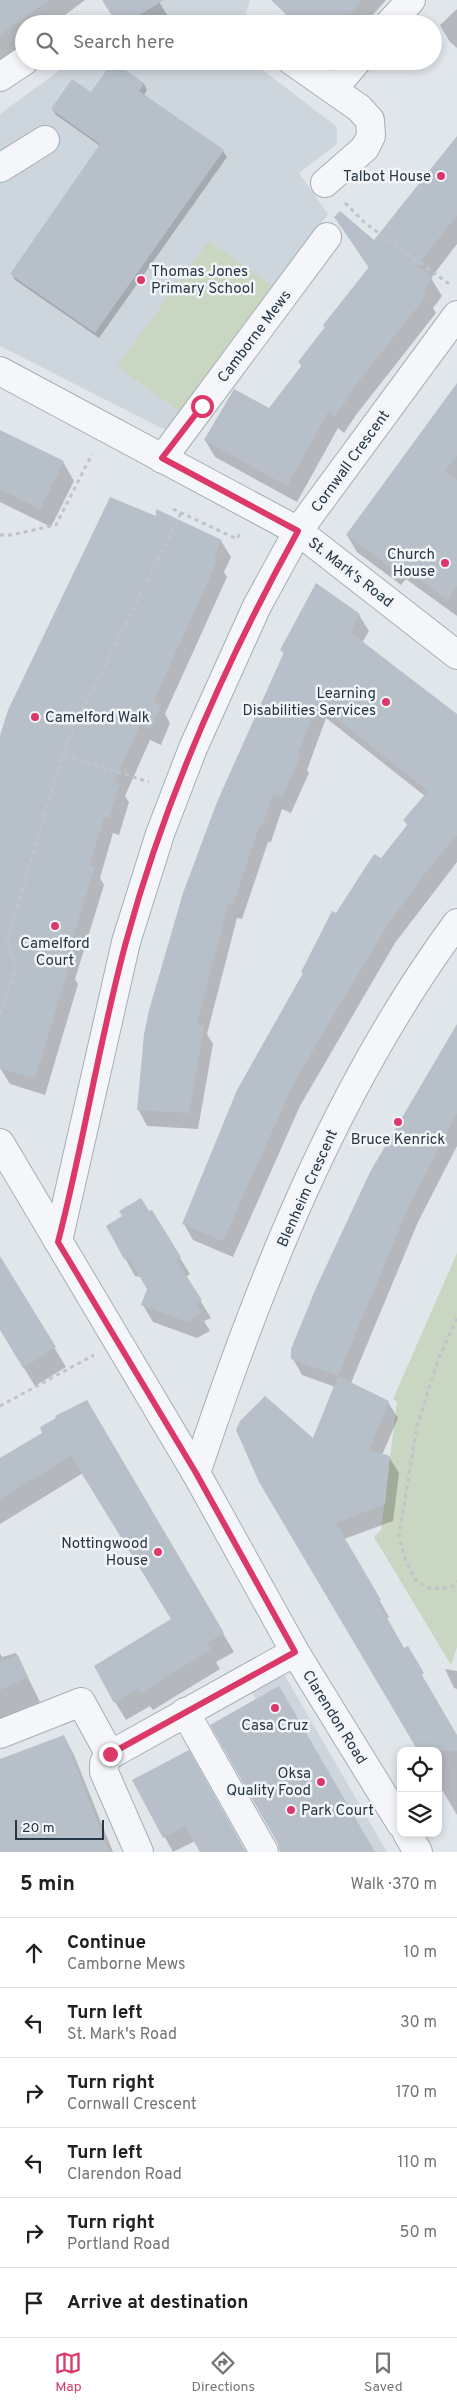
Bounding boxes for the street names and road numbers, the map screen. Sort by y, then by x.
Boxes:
street label: Camborne Mews [214,287,296,387]
street label: Cornwall Crescent [308,407,395,517]
street label: St. Mark's Road [304,534,397,612]
street label: Blenheim Crescent [274,1127,343,1250]
street label: Clarendon Road [297,1667,370,1768]

